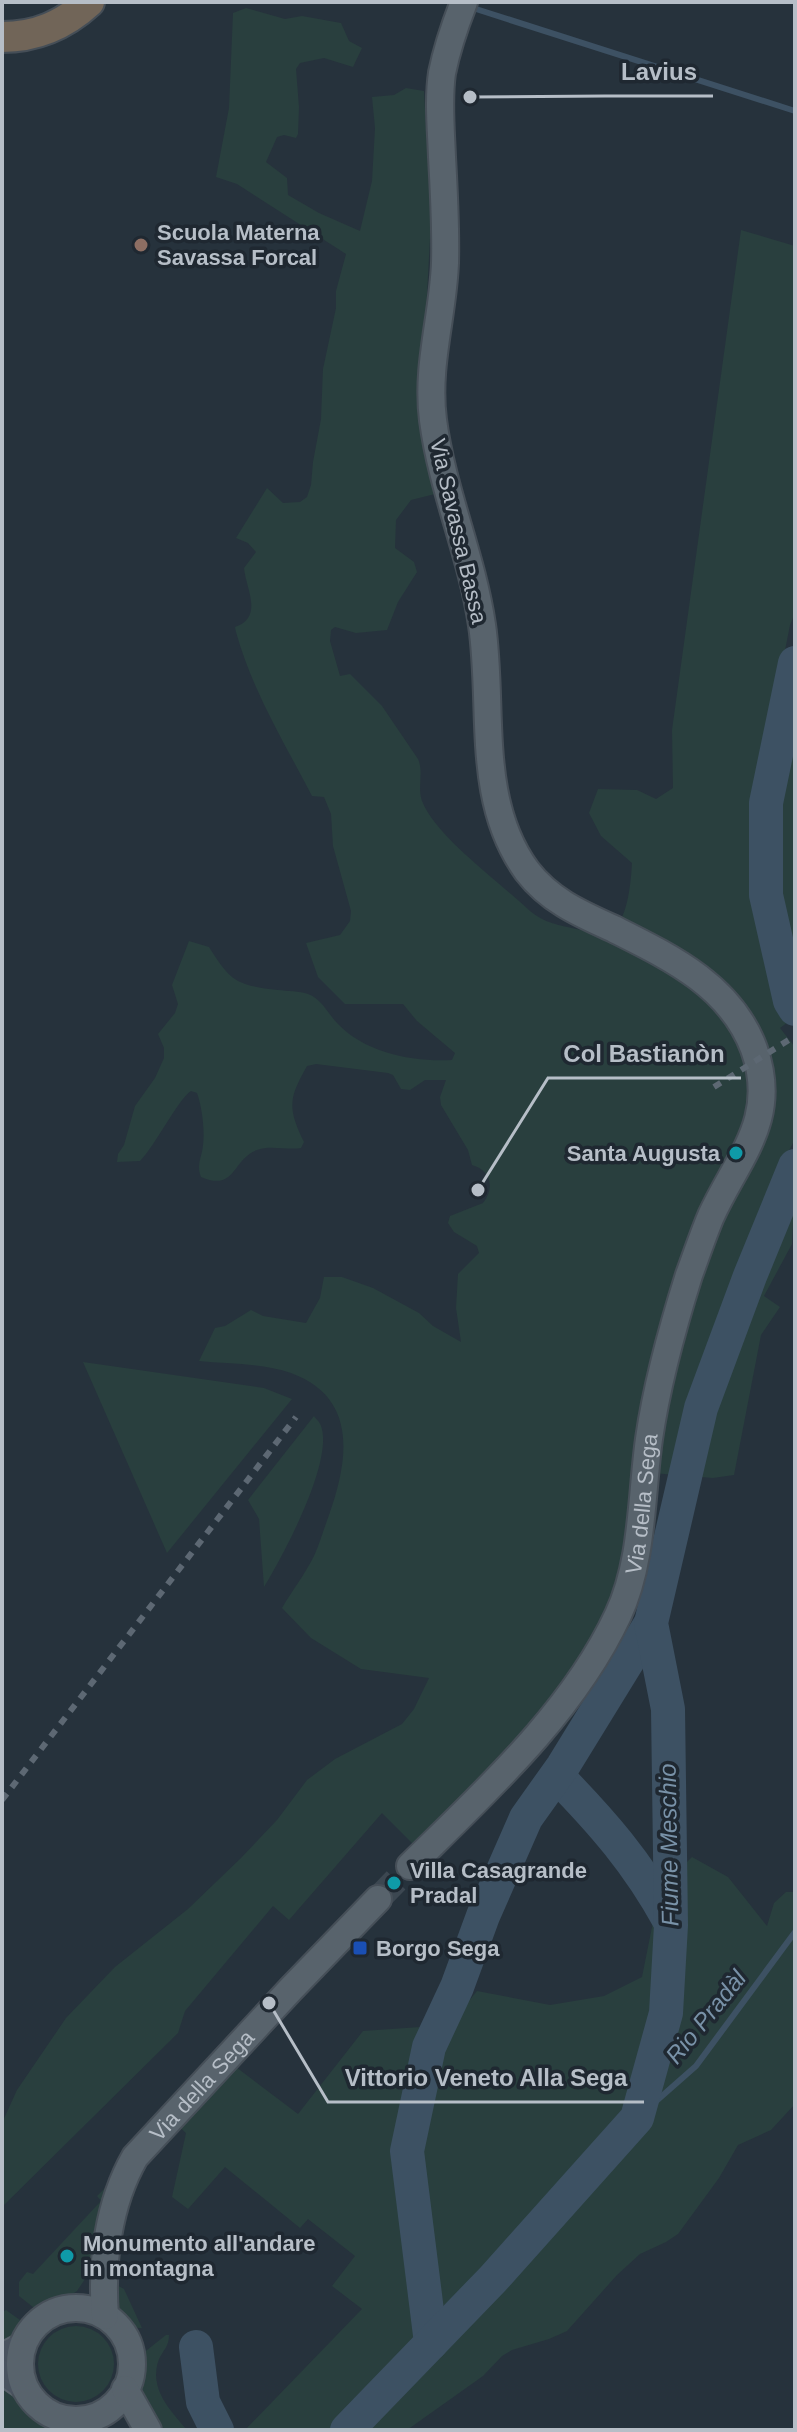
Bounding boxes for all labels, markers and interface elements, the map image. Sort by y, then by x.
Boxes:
callout: Lavius [605,48,713,96]
text: Lavius [621,58,697,85]
place label: Scuola Materna Savassa Forcal [157,220,320,270]
marker: Scuola Materna Savassa Forcal [132,236,150,254]
street label: Via Savassa Bassa [425,436,492,627]
callout: Col Bastianòn [548,1030,741,1078]
text: Col Bastianòn [563,1040,725,1067]
place label: Santa Augusta [567,1141,721,1166]
marker: Santa Augusta [727,1144,745,1162]
street label: Via della Sega [620,1431,663,1577]
water label: Fiume Meschio [654,1763,683,1927]
place label: Villa Casagrande Pradal [410,1858,587,1908]
marker: Villa Casagrande Pradal [385,1874,403,1892]
place label: Borgo Sega [376,1936,500,1961]
marker: Borgo Sega [351,1939,369,1957]
water label: Rio Pradàl [660,1964,752,2069]
street label: Via della Sega [145,2025,260,2146]
callout: Vittorio Veneto Alla Sega [328,2054,644,2102]
text: Vittorio Veneto Alla Sega [345,2064,628,2091]
place label: Monumento all'andare in montagna [83,2231,316,2281]
marker: Monumento all'andare in montagna [58,2247,76,2265]

